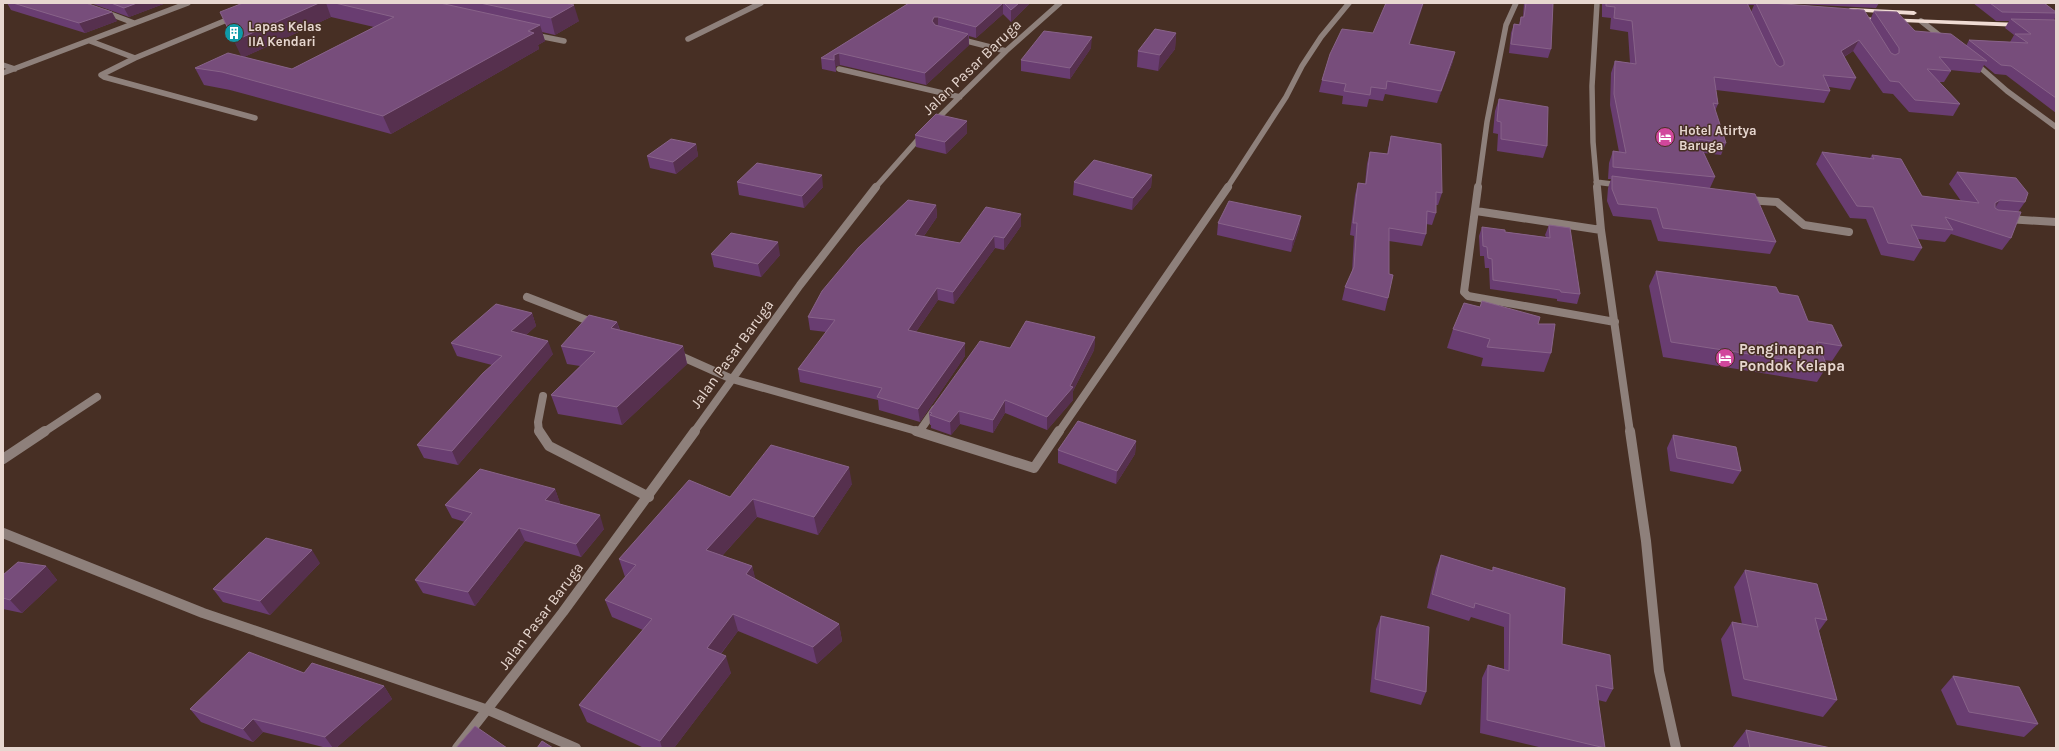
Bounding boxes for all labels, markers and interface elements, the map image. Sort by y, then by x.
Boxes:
street label: Jalan Pasar Baruga [919,15,1025,119]
place label: Lapas Kelas IIA Kendari [248,19,322,49]
building icon: Lapas Kelas IIA Kendari [223,22,245,44]
place label: Hotel Atirtya Baruga [1679,123,1757,153]
hotel icon: Hotel Atirtya Baruga [1654,126,1676,148]
street label: Jalan Pasar Baruga [687,296,777,412]
place label: Penginapan Pondok Kelapa [1739,340,1845,375]
hotel icon: Penginapan Pondok Kelapa [1714,347,1736,369]
street label: Jalan Pasar Baruga [495,559,587,673]

